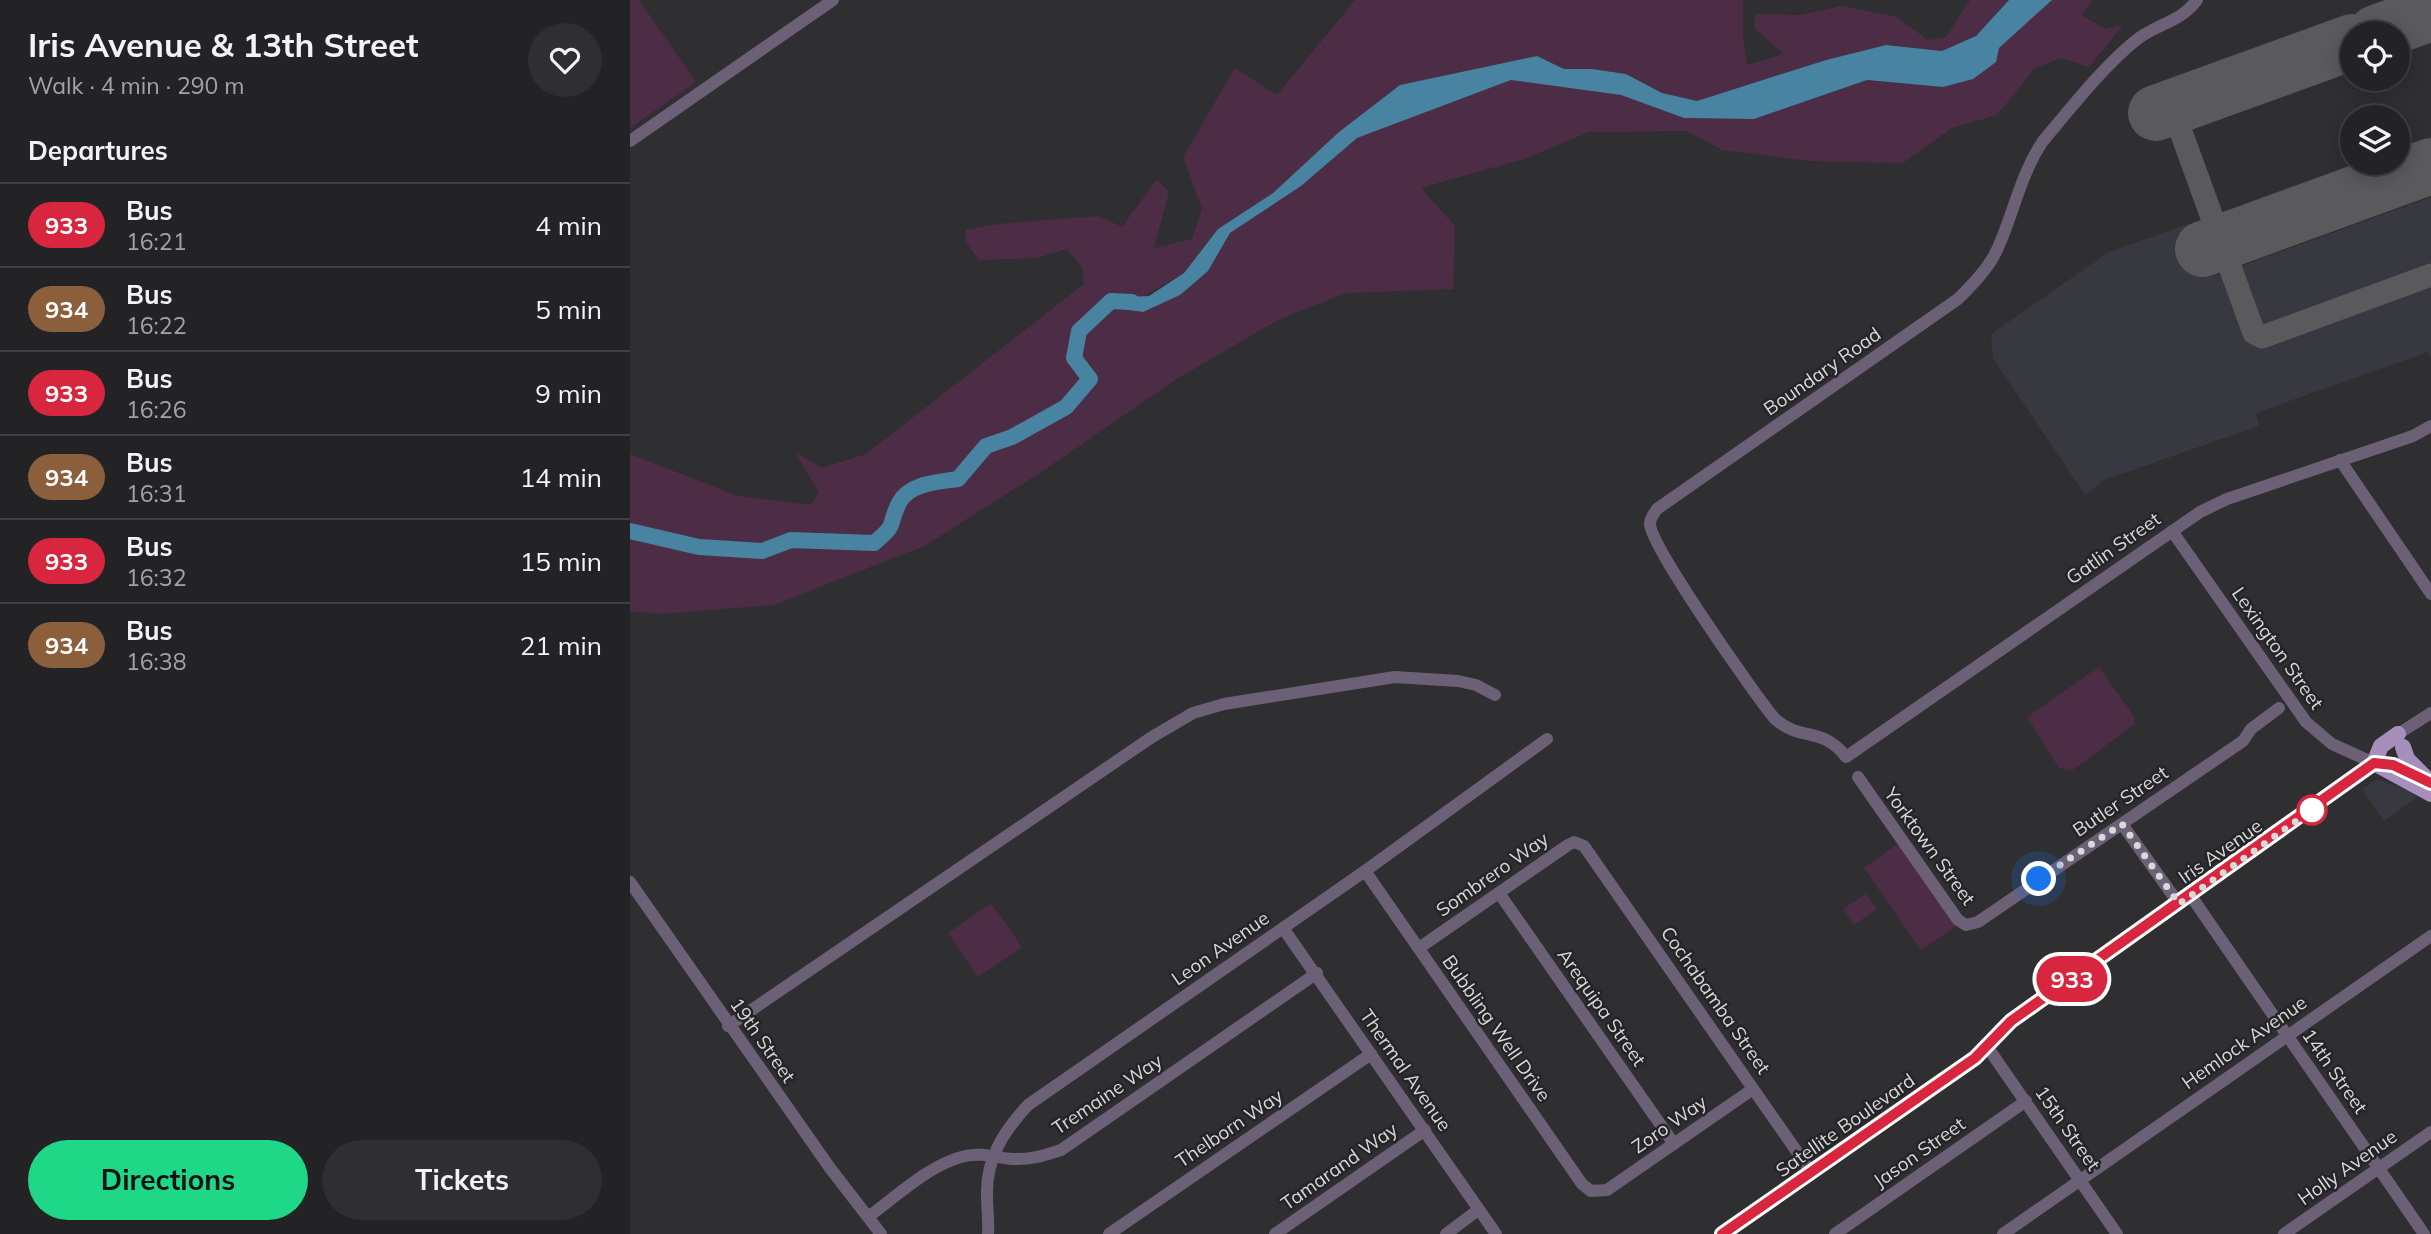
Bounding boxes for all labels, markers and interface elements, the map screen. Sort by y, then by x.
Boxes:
map controls [2340,21,2410,175]
button: locate [2340,21,2410,91]
button: heart [528,23,602,97]
text: Iris Avenue & 13th Street [28,24,419,65]
text: Walk · 4 min · 290 m [28,71,245,100]
button: layers [2340,105,2410,175]
text: Departures [28,134,168,167]
text: Bus [126,194,172,227]
text: 4 min [535,209,602,242]
text: 933 [45,210,88,240]
text: 16:21 [126,227,186,256]
text: Bus [126,278,172,311]
text: 5 min [535,293,602,326]
text: 934 [45,294,88,324]
text: 16:22 [126,311,186,340]
street label: Boundary Road [1759,322,1885,420]
text: Bus [126,362,172,395]
text: 9 min [535,377,602,410]
text: 933 [45,378,88,408]
text: 16:26 [126,395,186,424]
text: Bus [126,446,172,479]
text: 14 min [520,461,602,494]
text: 934 [45,462,88,492]
text: 16:31 [126,479,186,508]
street label: Gatlin Street [2061,507,2165,589]
text: Bus [126,530,172,563]
text: 15 min [520,545,602,578]
text: 933 [45,546,88,576]
text: 16:32 [126,563,186,592]
street label: Lexington Street [2227,582,2329,714]
text: Bus [126,614,172,647]
text: 21 min [520,629,602,662]
text: 934 [45,630,88,660]
text: 16:38 [126,647,186,676]
street label: Butler Street [2068,760,2173,842]
street label: Yorktown Street [1879,782,1981,910]
unlabelled marker [2297,795,2327,825]
street label: Iris Avenue [2173,813,2267,889]
street label: Sombrero Way [1431,826,1553,922]
your location [2021,861,2056,896]
street label: Leon Avenue [1167,906,1273,990]
street label: Cochabamba Street [1656,921,1776,1079]
street label: Arequipa Street [1553,943,1652,1071]
street label: Bubbling Well Drive [1437,950,1557,1106]
line badge: 933 [2032,956,2112,1002]
text: 933 [2050,964,2094,994]
street label: Hemlock Avenue [2177,990,2311,1094]
street label: 19th Street [725,993,801,1087]
street label: Thermal Avenue [1355,1004,1457,1136]
street label: 14th Street [2297,1024,2373,1118]
street label: Tremaine Way [1047,1048,1167,1140]
street label: Satellite Boulevard [1771,1068,1919,1182]
street label: 15th Street [2030,1081,2106,1175]
street label: Thelborn Way [1171,1083,1287,1173]
street label: Zoro Way [1627,1090,1711,1158]
street label: Jason Street [1868,1111,1970,1192]
street label: Tamarand Way [1276,1117,1402,1215]
street label: Holly Avenue [2293,1124,2401,1210]
button: Directions [28,1140,308,1220]
button: Tickets [322,1140,602,1220]

